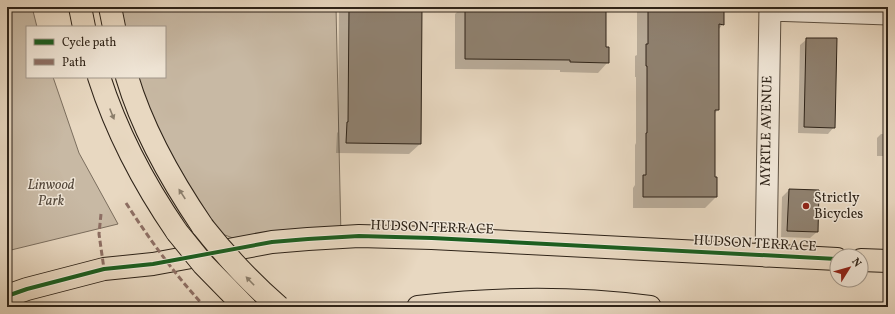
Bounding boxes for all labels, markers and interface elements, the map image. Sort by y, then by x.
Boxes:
legend [26,26,166,78]
text: Cycle path [62,35,117,51]
text: Path [62,55,86,71]
street label: MYRTLE AVENUE [757,75,777,187]
one-way arrow [110,108,116,120]
park label: Linwood Park [27,176,75,211]
one-way arrow [178,188,185,200]
place label: Strictly Bicycles [814,189,863,224]
marker: Strictly Bicycles [801,201,811,211]
street label: HUDSON TERRACE [370,216,494,240]
street label: HUDSON TERRACE [693,231,817,257]
north arrow [829,248,869,288]
text: N [847,255,864,271]
one-way arrow [245,276,255,286]

